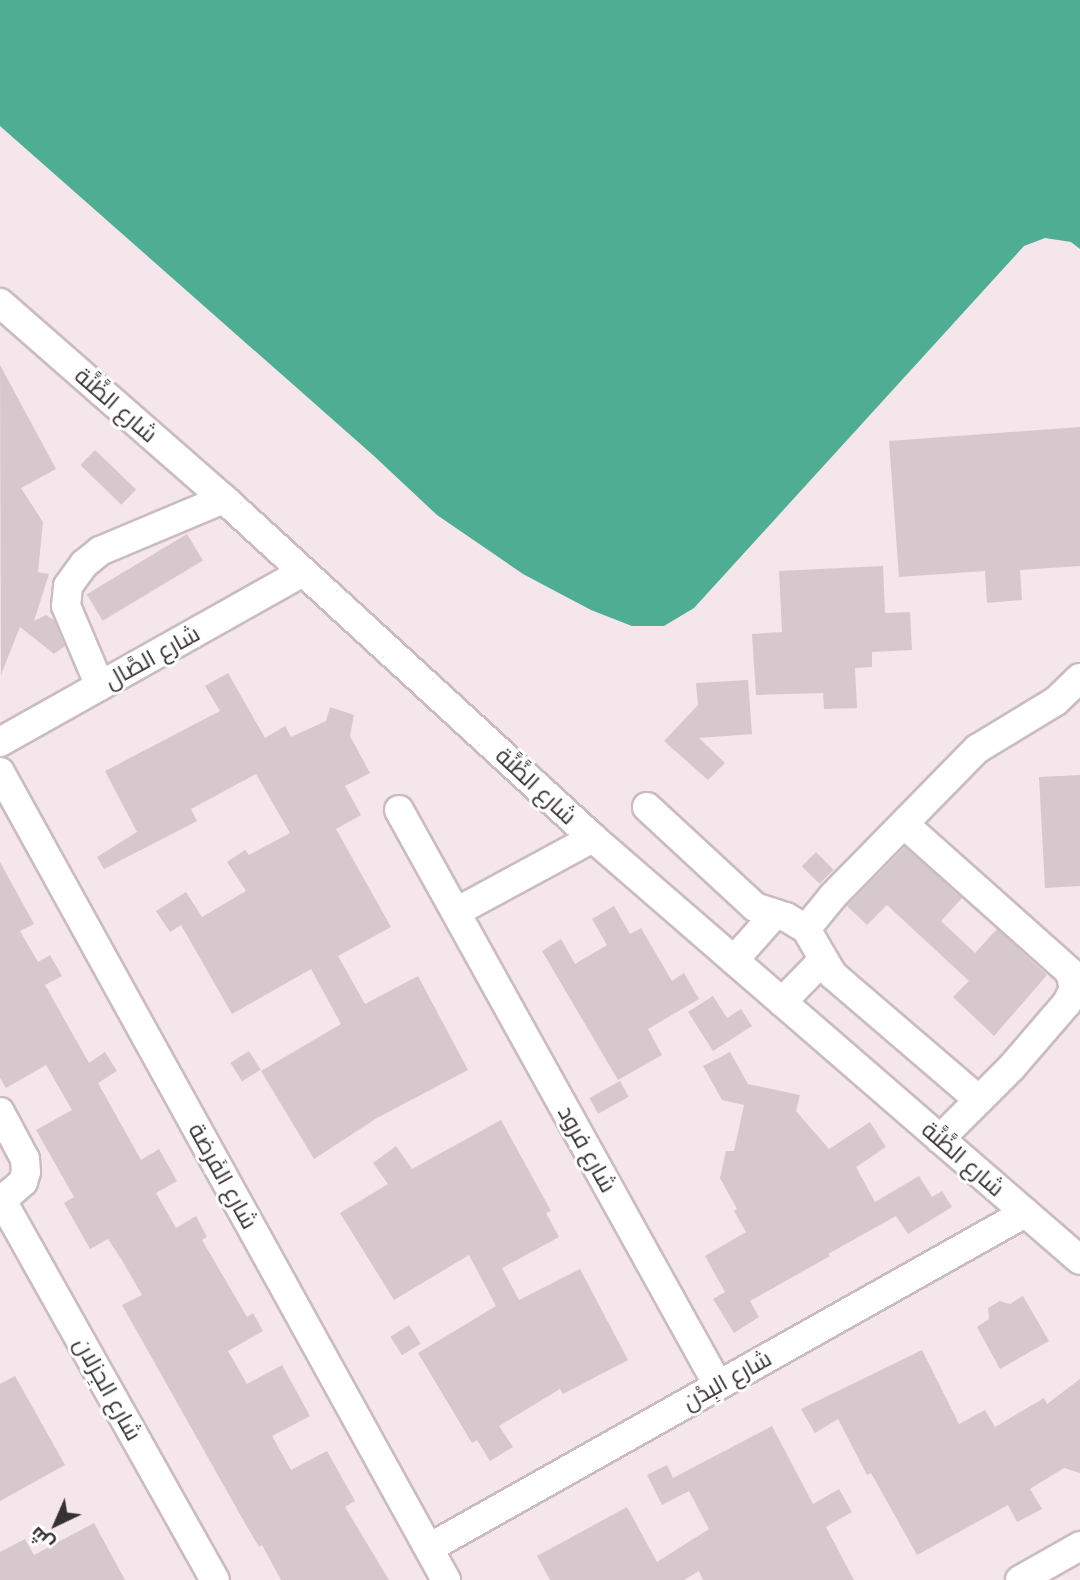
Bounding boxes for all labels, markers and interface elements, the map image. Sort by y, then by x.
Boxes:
street label: شارع الظَّنَّة [69,362,163,448]
street label: شارع الصَّال [100,620,204,694]
street label: شارع الظَّنَّة [490,742,582,830]
street label: شارع فرود [552,1101,622,1197]
street label: شارع الظَّنَّة [916,1116,1010,1202]
street label: شارع الفَرضة [183,1118,263,1234]
street label: شارع الجِزلان [68,1333,148,1445]
street label: شارع البِدْن [678,1344,776,1416]
north arrow [21,1489,91,1559]
text: ش [25,1523,58,1555]

